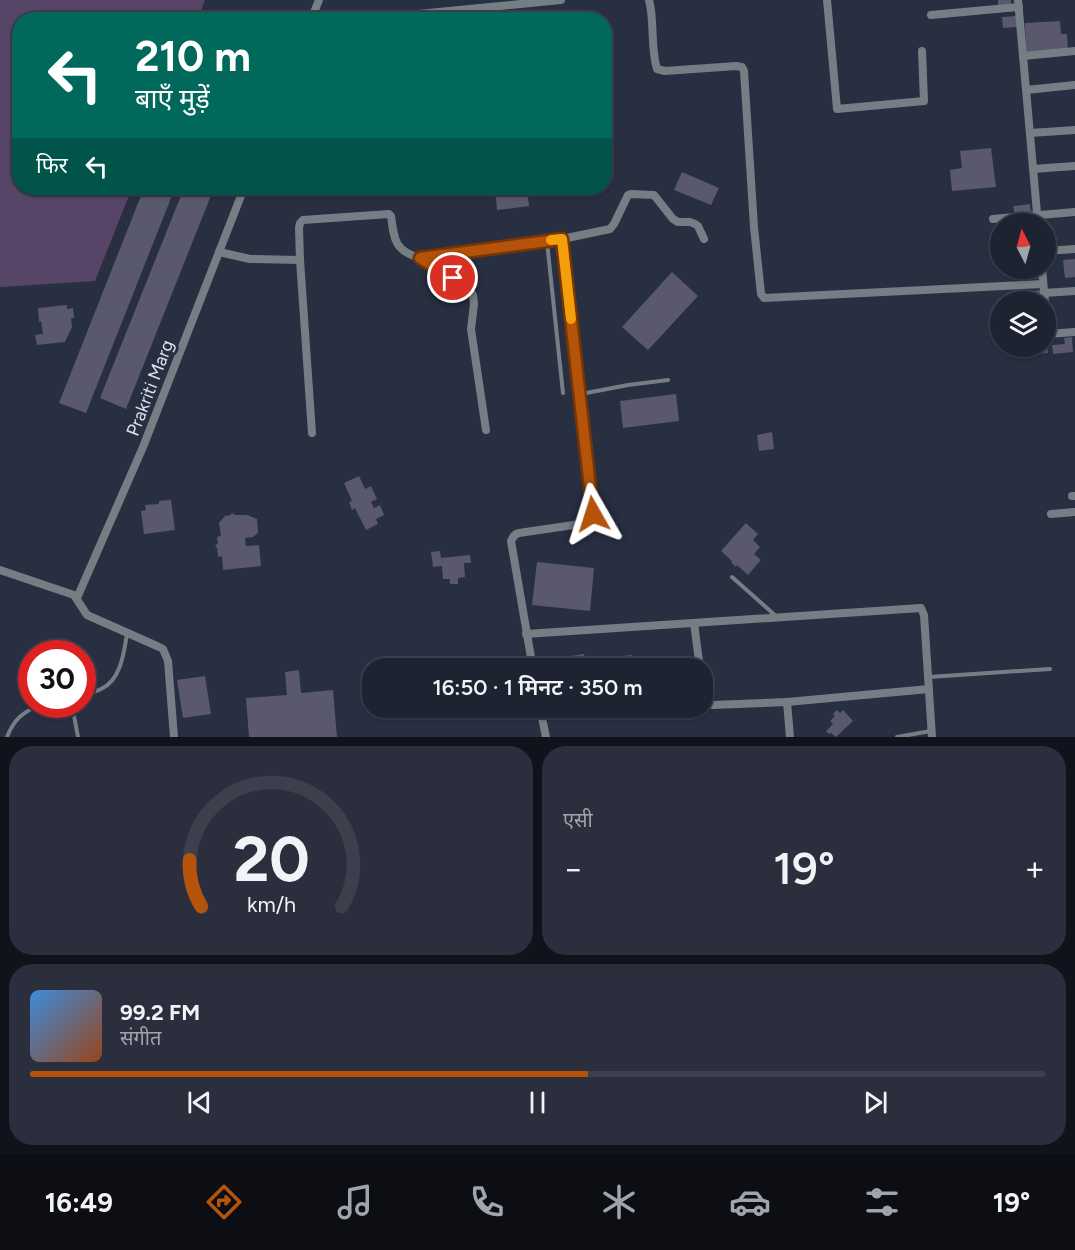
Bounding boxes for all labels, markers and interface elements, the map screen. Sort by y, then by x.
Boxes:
text: 210 m [135,31,251,82]
icon: left [36,36,114,114]
text: बाएँ मुड़ें [135,82,210,115]
icon: left [80,150,113,183]
text: फिर [36,152,68,179]
north arrow [990,213,1056,279]
map controls [990,213,1056,357]
pin [427,252,478,303]
icon: arrive [436,261,469,294]
button: layers [990,291,1056,357]
street label: Prakriti Marg [122,337,178,439]
position arrow [561,482,625,546]
speed limit sign: 30 [18,640,96,718]
text: 16:50 · 1 मिनट · 350 m [432,674,643,701]
text: एसी [563,808,593,832]
text: 20 [233,822,309,897]
text: 19° [773,841,835,895]
text: − [563,849,584,888]
text: + [1024,849,1045,888]
text: km/h [247,893,295,918]
text: 99.2 FM [120,999,200,1026]
text: संगीत [120,1026,161,1050]
icon: previous [183,1086,216,1119]
icon: pause [521,1086,554,1119]
icon: next [859,1086,892,1119]
icon: directions [203,1181,245,1223]
icon: music [334,1181,376,1223]
icon: phone [466,1181,508,1223]
icon: climate [598,1181,640,1223]
icon: car [729,1181,771,1223]
icon: filters [861,1181,903,1223]
text: 16:49 [45,1186,113,1219]
text: 19° [993,1186,1030,1219]

